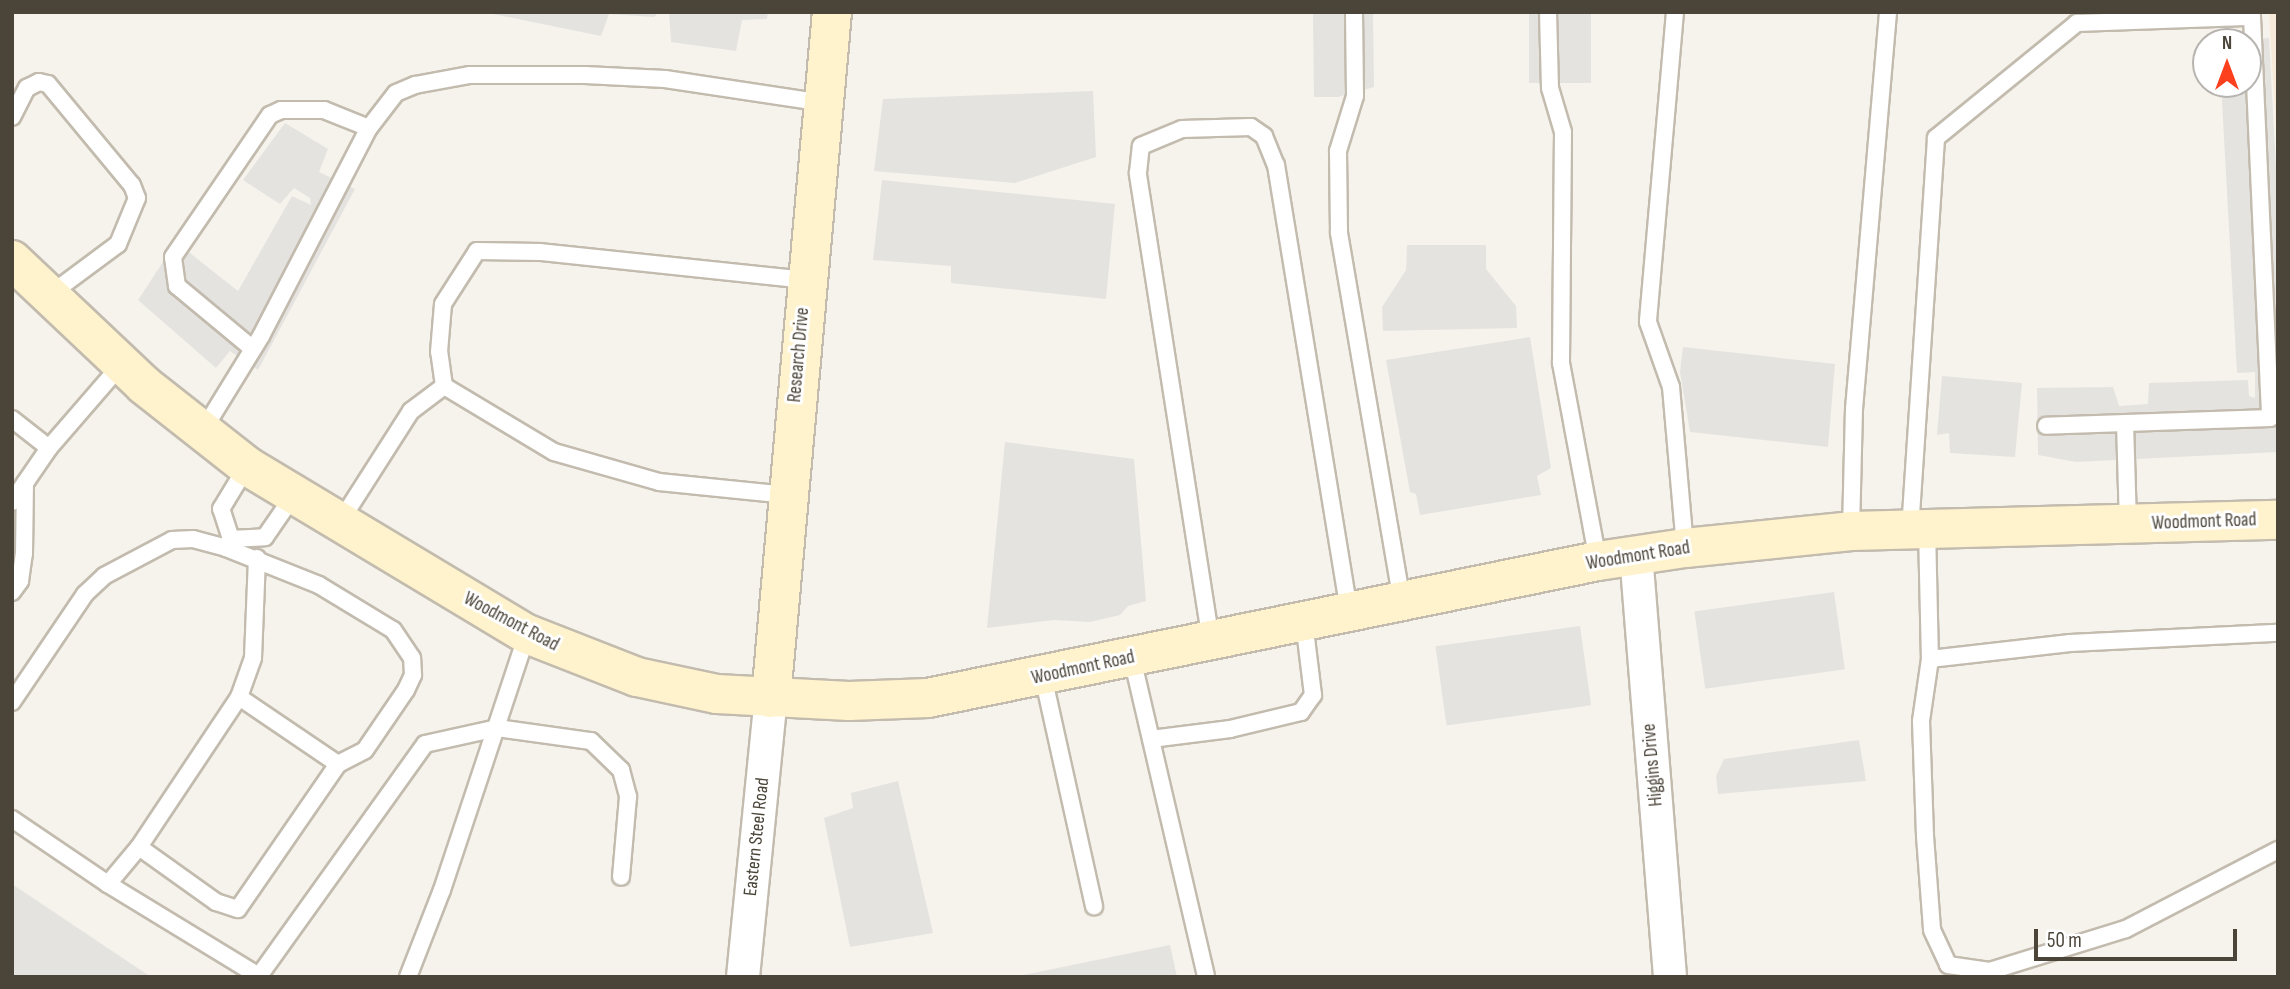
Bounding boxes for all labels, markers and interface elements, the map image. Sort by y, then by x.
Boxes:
north arrow [2192,28,2262,98]
text: N [2222,32,2232,55]
street label: Research Drive [784,307,814,403]
street label: Woodmont Road [2151,509,2257,535]
street label: Woodmont Road [1585,537,1691,575]
street label: Woodmont Road [459,587,563,657]
street label: Woodmont Road [1029,646,1137,690]
street label: Higgins Drive [1638,723,1668,807]
street label: Eastern Steel Road [739,777,775,897]
scale bar [2038,916,2241,960]
text: 50 m [2047,928,2082,953]

